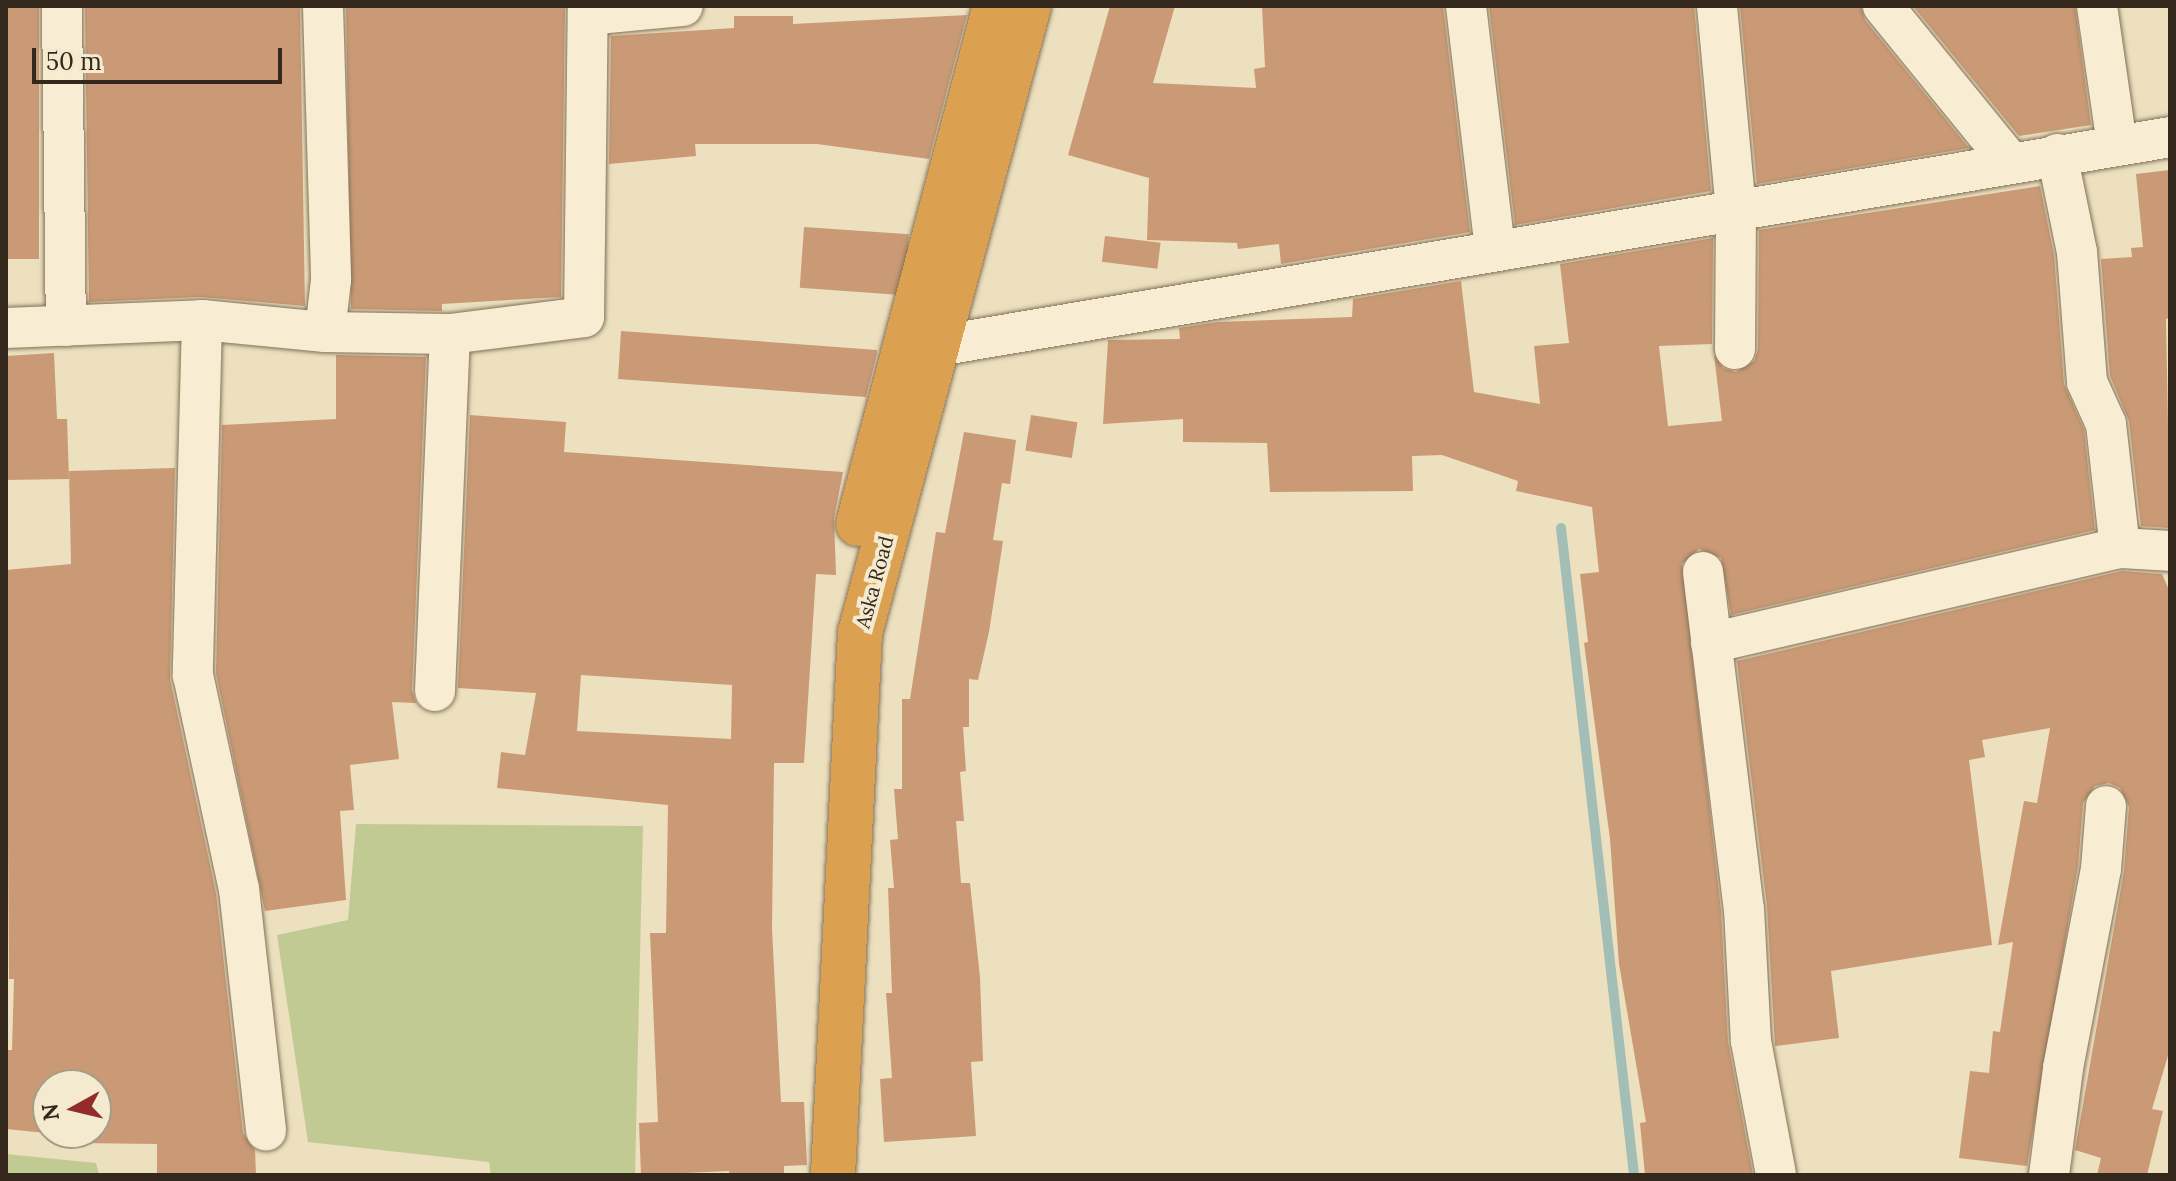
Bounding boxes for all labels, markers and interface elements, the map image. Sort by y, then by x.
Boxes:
scale bar [36,32,286,82]
text: 50 m [46,46,102,77]
street label: Aska Road [850,533,898,631]
north arrow [32,1069,112,1149]
text: N [35,1102,65,1122]

